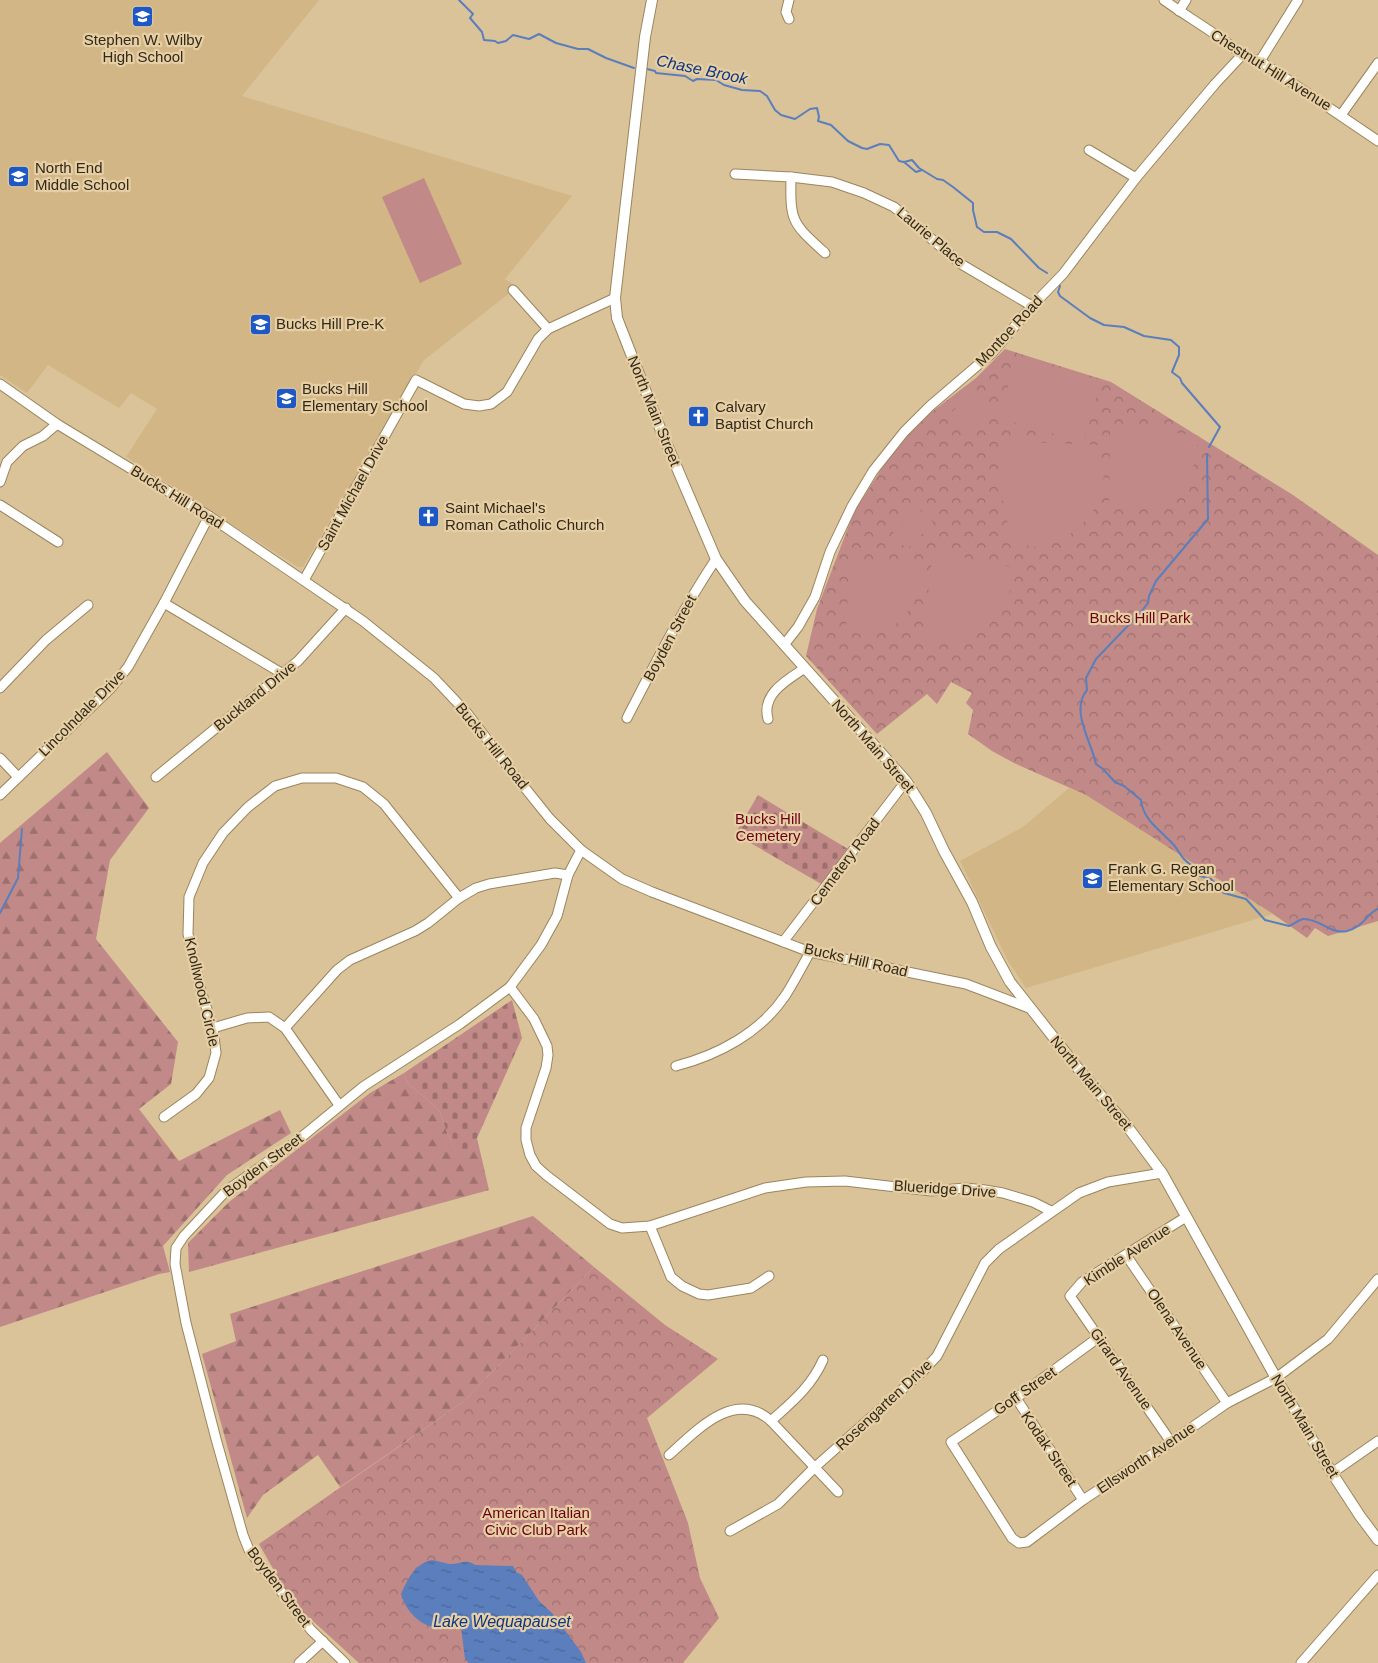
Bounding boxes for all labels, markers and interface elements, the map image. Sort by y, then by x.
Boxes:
school or university icon: Stephen W. Wilby High School [131,5,155,29]
street label: Chestnut Hill Avenue [1208,26,1335,114]
place label: Stephen W. Wilby High School [84,31,203,65]
water label: Chase Brook [655,52,750,88]
place label: North End Middle School [35,159,129,193]
school or university icon: North End Middle School [7,165,31,189]
street label: Laurie Place [894,203,969,270]
street label: Montoe Road [972,292,1046,369]
school or university icon: Bucks Hill Pre-K [248,312,272,336]
place label: Bucks Hill Pre-K [276,315,384,332]
street label: North Main Street [625,353,685,469]
place label: Bucks Hill Elementary School [302,380,428,414]
school or university icon: Bucks Hill Elementary School [274,386,298,410]
place label: Calvary Baptist Church [715,398,813,432]
church icon: Calvary Baptist Church [687,404,711,428]
street label: Saint Michael Drive [314,432,391,553]
street label: Bucks Hill Road [128,461,227,532]
place label: Saint Michael's Roman Catholic Church [445,499,604,533]
church icon: Saint Michael's Roman Catholic Church [417,505,441,529]
street label: Boyden Street [640,591,700,684]
park label: Bucks Hill Park [1090,609,1191,626]
street label: Buckland Drive [210,657,299,734]
street label: Lincolndale Drive [35,666,128,759]
street label: North Main Street [828,696,919,796]
street label: Bucks Hill Road [452,699,532,792]
park label: Bucks Hill Cemetery [735,810,801,844]
street label: Cemetery Road [806,815,883,909]
place label: Frank G. Regan Elementary School [1108,860,1234,894]
school or university icon: Frank G. Regan Elementary School [1080,866,1104,890]
street label: Knollwood Circle [182,936,223,1048]
street label: Bucks Hill Road [803,939,910,980]
street label: North Main Street [1047,1032,1136,1134]
street label: Boyden Street [220,1129,306,1200]
street label: Blueridge Drive [893,1176,997,1201]
street label: Kimble Avenue [1080,1220,1173,1289]
street label: Olena Avenue [1144,1285,1211,1372]
street label: Girard Avenue [1087,1325,1156,1413]
street label: Rosengarten Drive [832,1356,935,1453]
street label: Goff Street [990,1362,1060,1418]
street label: North Main Street [1268,1371,1343,1481]
street label: Kodak Street [1018,1408,1081,1490]
street label: Ellsworth Avenue [1093,1418,1198,1497]
park label: American Italian Civic Club Park [482,1504,590,1538]
street label: Boyden Street [244,1544,315,1630]
water label: Lake Wequapauset [433,1613,571,1630]

